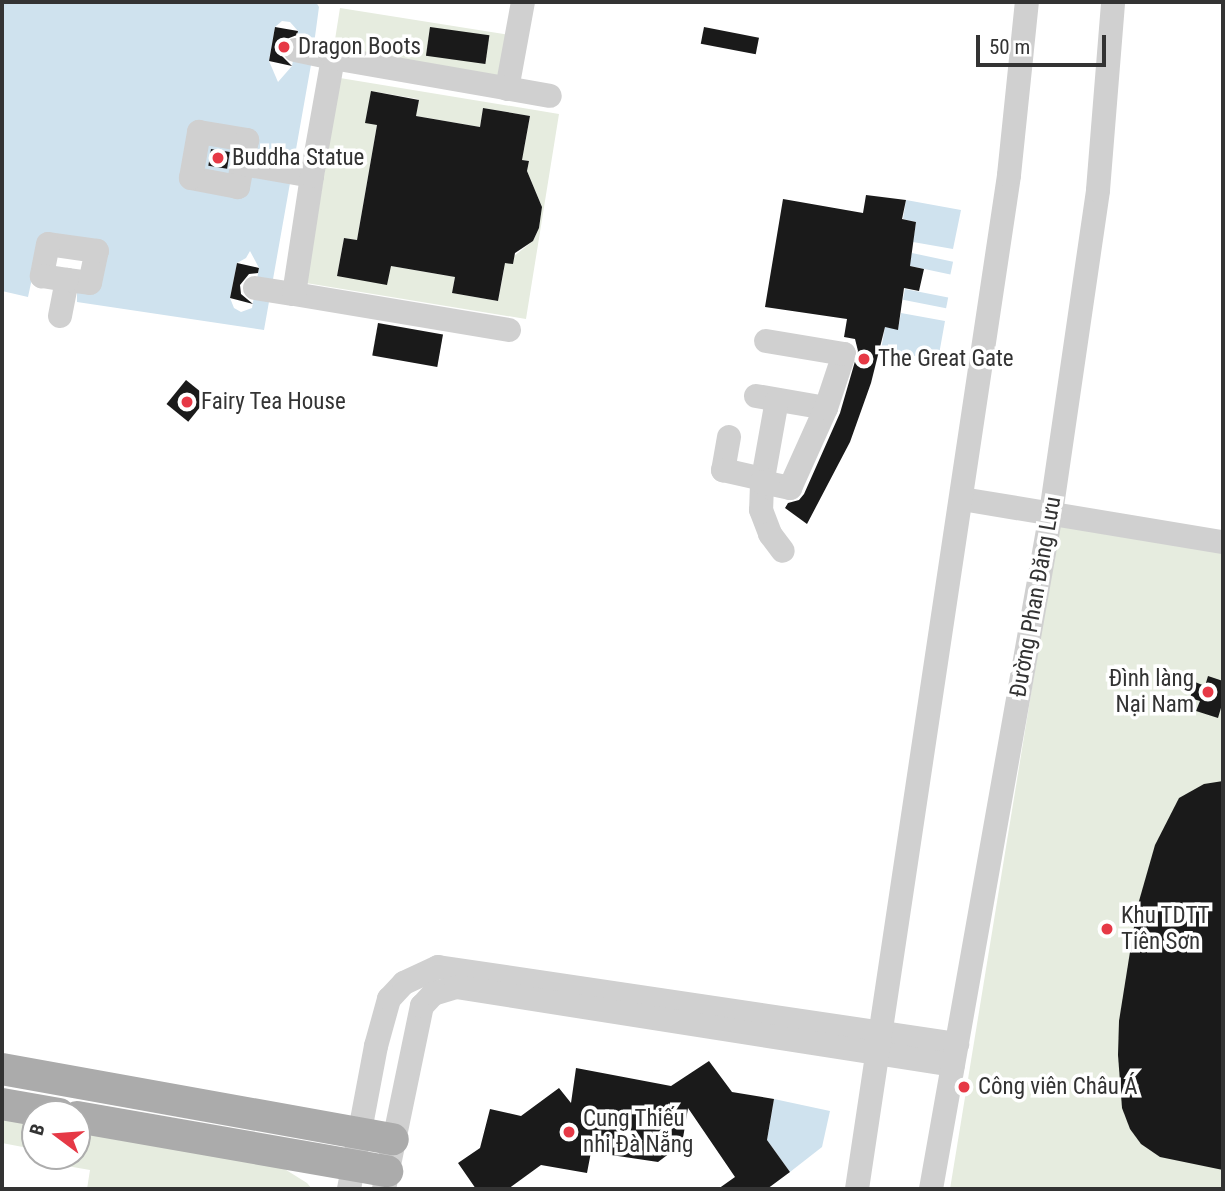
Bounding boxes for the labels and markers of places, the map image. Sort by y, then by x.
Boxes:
place label: Dragon Boots [298,33,421,61]
marker: Dragon Boots [276,39,292,55]
place label: Buddha Statue [232,144,364,172]
marker: Buddha Statue [210,150,226,166]
place label: The Great Gate [878,345,1014,373]
marker: The Great Gate [856,351,872,367]
place label: Fairy Tea House [201,388,346,416]
marker: Fairy Tea House [179,394,195,410]
place label: Đình làng Nại Nam [1109,665,1194,719]
marker: Đình làng Nại Nam [1200,684,1216,700]
place label: Khu TDTT Tiên Sơn [1121,902,1210,956]
marker: Khu TDTT Tiên Sơn [1099,921,1115,937]
place label: Công viên Châu Á [978,1073,1137,1101]
marker: Công viên Châu Á [956,1079,972,1095]
place label: Cung Thiếu nhi Đà Nẵng [583,1105,693,1159]
marker: Cung Thiếu nhi Đà Nẵng [561,1124,577,1140]

